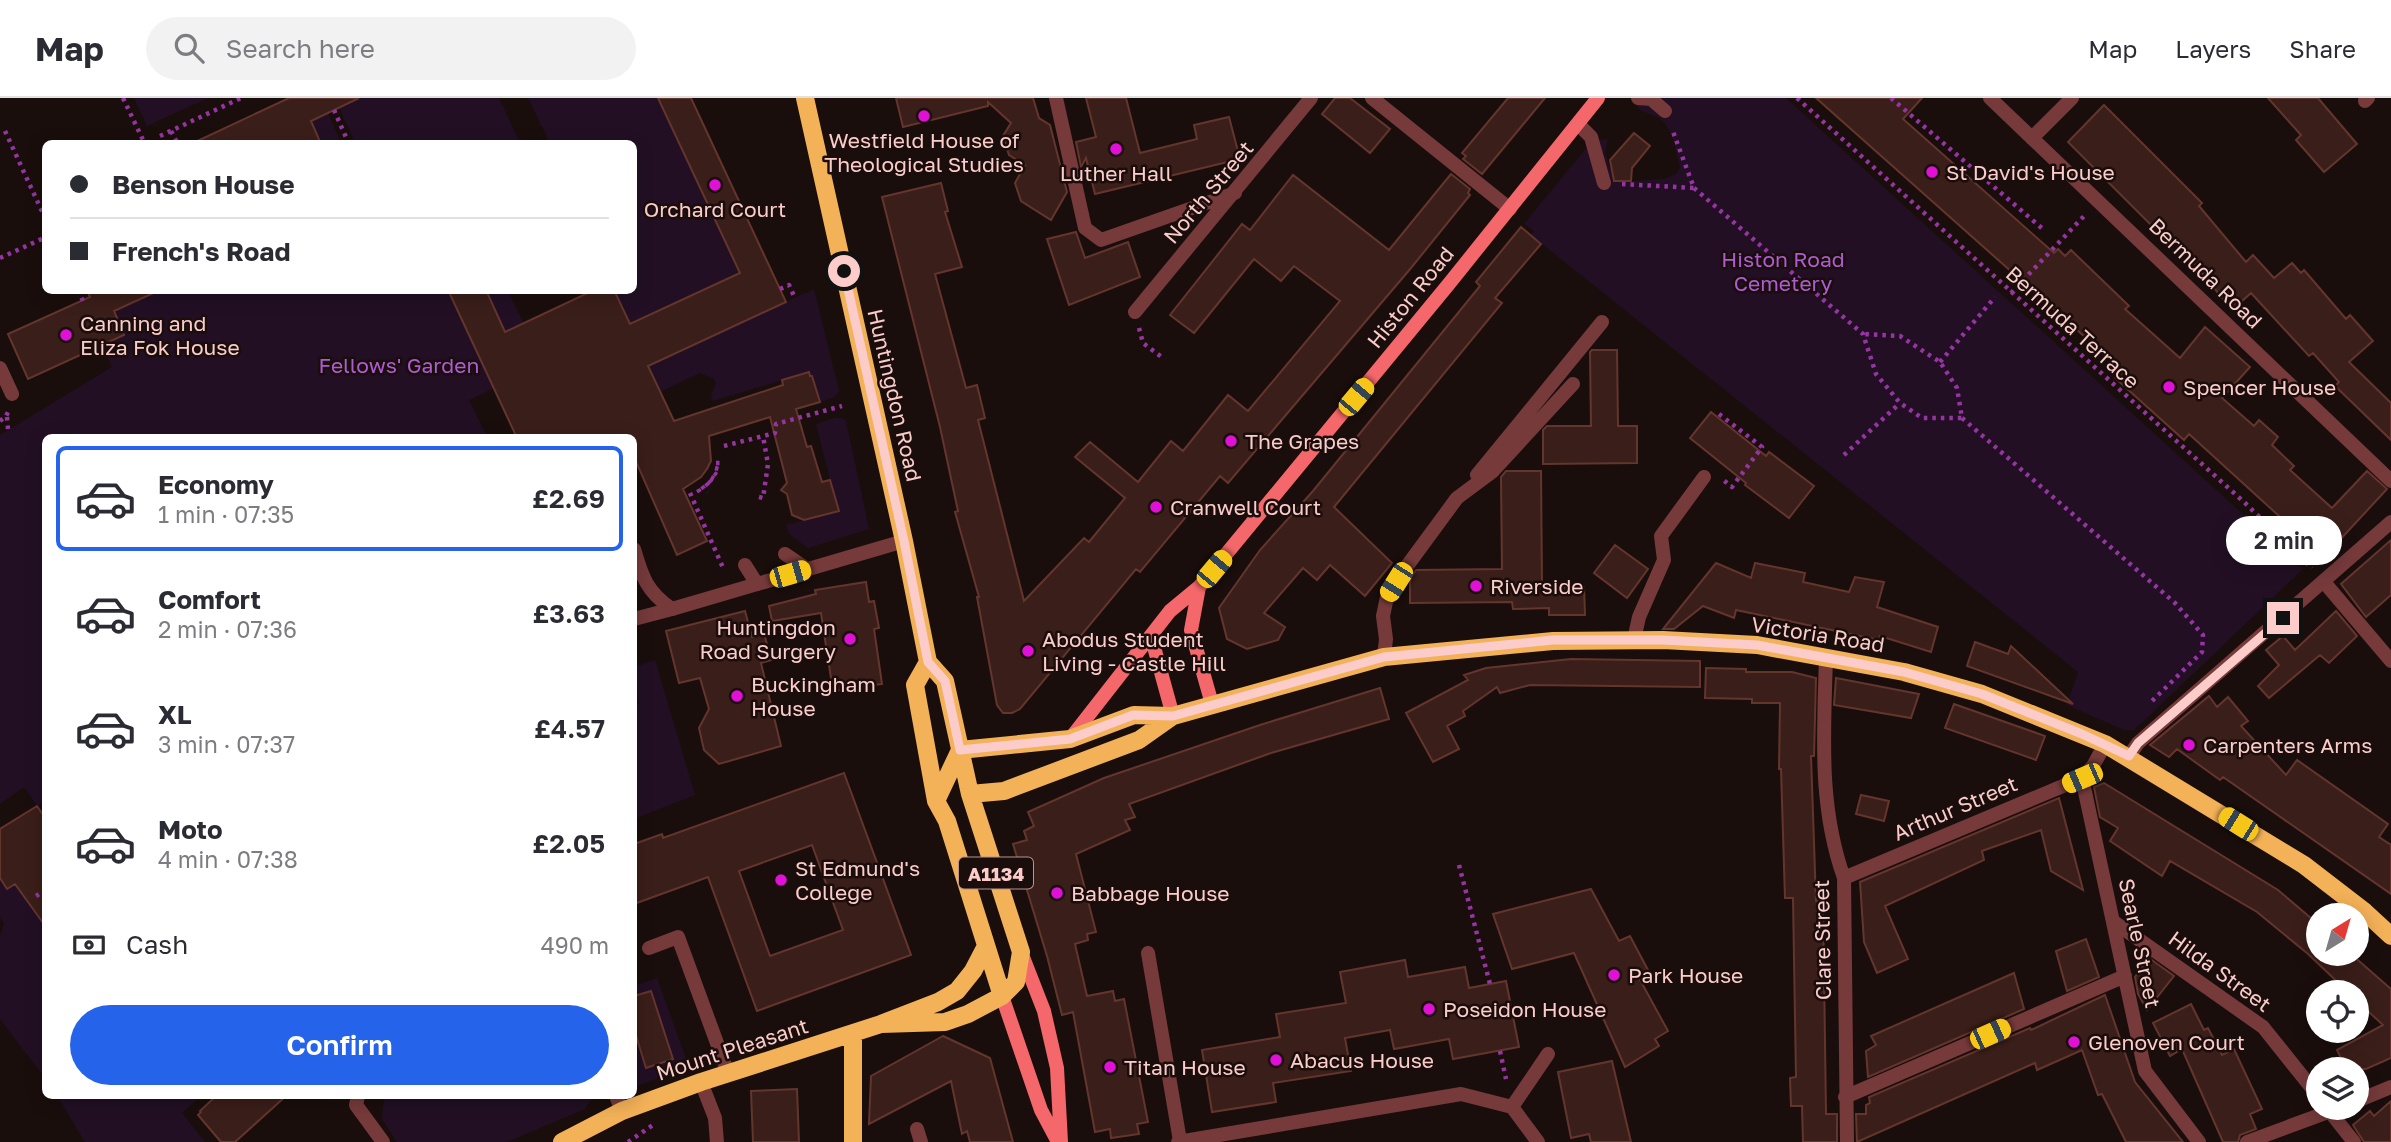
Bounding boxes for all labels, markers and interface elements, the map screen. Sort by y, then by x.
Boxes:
search box [146,17,636,80]
text: Map [35,29,104,68]
icon: search [170,29,208,67]
text: Search here [226,33,375,64]
text: Map [2088,34,2137,63]
text: Layers [2175,34,2251,63]
text: Share [2289,34,2356,63]
marker: Westfield House of Theological Studies [916,108,932,124]
place label: Westfield House of Theological Studies [824,127,1024,177]
street label: North Street [1158,135,1258,249]
marker: Luther Hall [1108,141,1124,157]
place label: St David's House [1946,159,2115,185]
place label: Luther Hall [1060,160,1172,186]
marker: St David's House [1924,164,1940,180]
text: Benson House [112,169,295,200]
marker: Orchard Court [707,177,723,193]
place label: Orchard Court [644,196,786,222]
street label: Bermuda Road [2144,213,2268,333]
text: French's Road [112,236,290,267]
street label: Histon Road [1361,241,1459,353]
park label: Histon Road Cemetery [1721,246,1845,296]
route start [828,255,860,287]
street label: Bermuda Terrace [2001,260,2145,394]
street label: Huntingdon Road [862,306,928,484]
place label: Canning and Eliza Fok House [80,310,240,360]
marker: Canning and Eliza Fok House [58,327,74,343]
park label: Fellows' Garden [319,352,479,378]
car [1335,374,1378,420]
place label: Spencer House [2183,374,2336,400]
marker: Spencer House [2161,379,2177,395]
place label: The Grapes [1245,428,1359,454]
marker: The Grapes [1223,433,1239,449]
icon: car [74,467,137,530]
text: Economy [158,469,274,500]
text: £2.69 [532,483,605,514]
place label: Cranwell Court [1170,494,1321,520]
marker: Cranwell Court [1148,499,1164,515]
text: 1 min · 07:35 [158,500,294,528]
callout: 2 min [2225,517,2341,566]
text: 2 min [2254,526,2314,554]
car [1193,546,1236,592]
car [767,558,814,590]
car [1376,559,1417,605]
place label: Riverside [1490,573,1583,599]
marker: Riverside [1468,578,1484,594]
icon: car [74,582,137,645]
text: Comfort [158,584,261,615]
text: £3.63 [532,598,605,629]
route end [2267,602,2299,634]
street label: Victoria Road [1750,611,1886,657]
place label: Huntingdon Road Surgery [700,614,836,664]
text: 2 min · 07:36 [158,615,297,643]
place label: Abodus Student Living - Castle Hill [1042,626,1226,676]
marker: Huntingdon Road Surgery [842,631,858,647]
marker: Abodus Student Living - Castle Hill [1020,643,1036,659]
place label: Buckingham House [751,671,876,721]
marker: Buckingham House [729,688,745,704]
icon: car [74,697,137,760]
text: XL [158,699,192,730]
text: £4.57 [534,713,605,744]
text: 3 min · 07:37 [158,730,295,758]
place label: Carpenters Arms [2203,732,2372,758]
marker: Carpenters Arms [2181,737,2197,753]
car [2059,760,2106,796]
street label: Arthur Street [1889,770,2021,846]
car [2215,804,2262,844]
icon: car [74,812,137,875]
text: Moto [158,814,223,845]
text: £2.05 [532,828,605,859]
text: 4 min · 07:38 [158,845,298,873]
place label: St Edmund's College [795,855,920,905]
road number: A1134 [959,858,1033,888]
marker: St Edmund's College [773,872,789,888]
street label: Searle Street [2114,876,2166,1010]
place label: Babbage House [1071,880,1230,906]
street label: Clare Street [1808,880,1836,1000]
marker: Babbage House [1049,885,1065,901]
north arrow [2306,903,2370,966]
map controls [2306,903,2369,1120]
street label: Hilda Street [2164,925,2276,1017]
icon: cash [70,926,108,964]
text: Cash [126,929,188,960]
text: 490 m [541,931,609,959]
place label: Park House [1628,962,1743,988]
marker: Park House [1606,967,1622,983]
button: locate [2306,980,2369,1043]
place label: Poseidon House [1443,996,1606,1022]
marker: Poseidon House [1421,1001,1437,1017]
button: Confirm [70,1005,609,1085]
street label: Mount Pleasant [653,1012,811,1086]
car [1967,1016,2014,1052]
place label: Glenoven Court [2088,1029,2245,1055]
marker: Glenoven Court [2066,1034,2082,1050]
place label: Abacus House [1290,1047,1434,1073]
marker: Abacus House [1268,1052,1284,1068]
place label: Titan House [1124,1054,1246,1080]
button: layers [2306,1057,2369,1120]
marker: Titan House [1102,1059,1118,1075]

